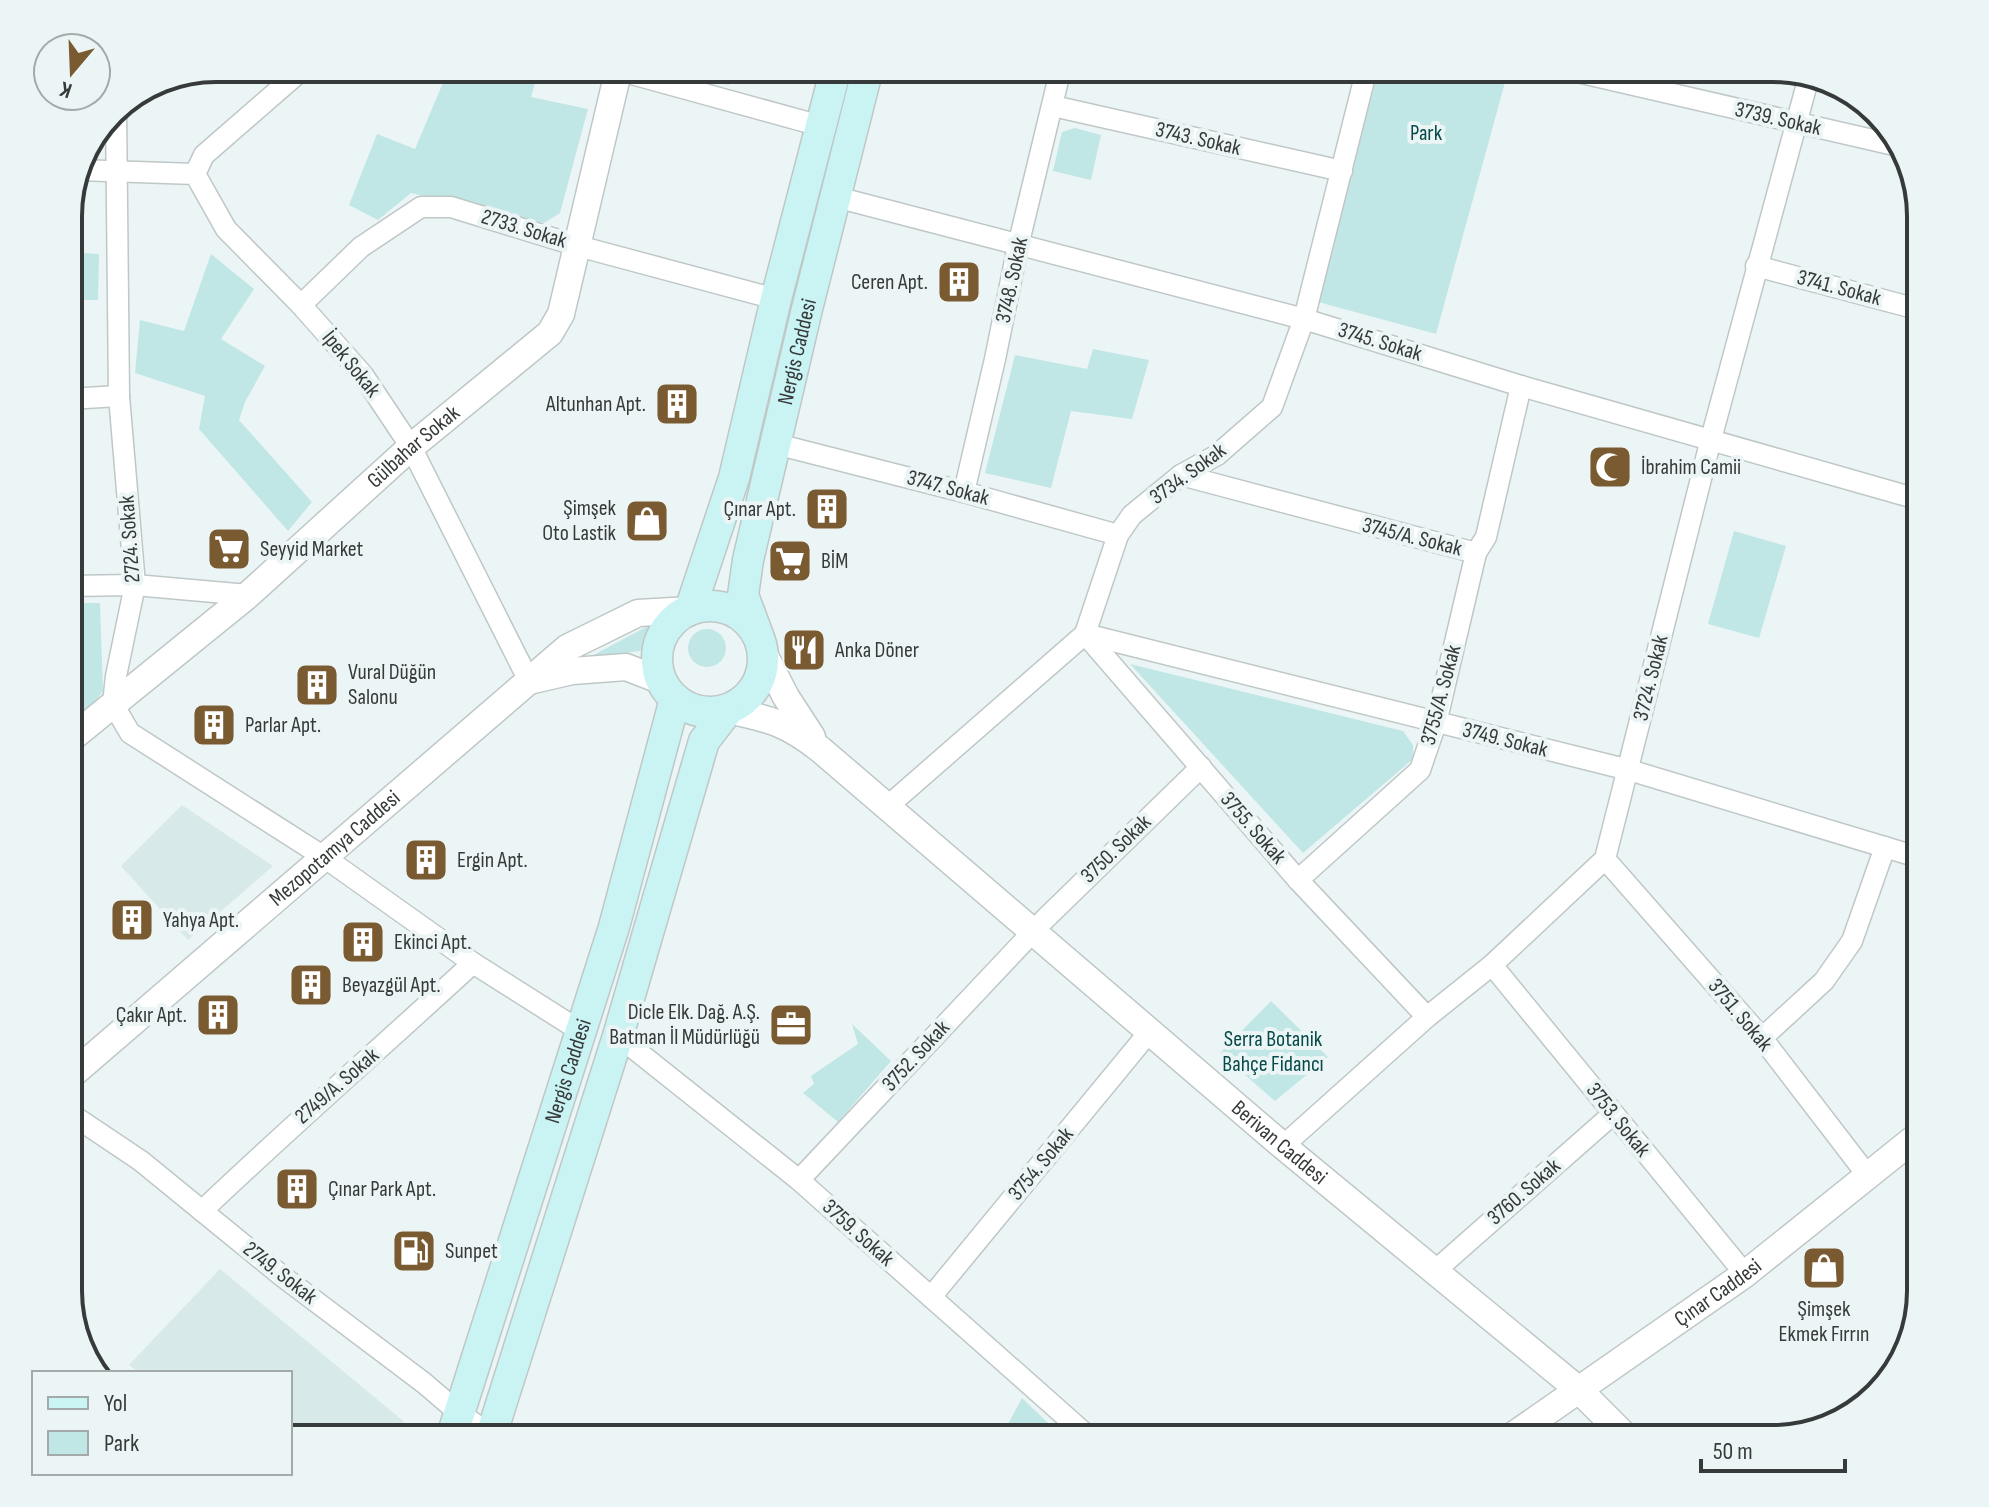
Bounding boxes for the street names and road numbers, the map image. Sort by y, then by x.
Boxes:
street label: 3739. Sokak [1732,96,1824,142]
street label: 3743. Sokak [1153,116,1244,162]
street label: 2733. Sokak [478,203,571,255]
street label: 3748. Sokak [990,234,1034,325]
street label: 3741. Sokak [1794,264,1885,312]
street label: Nergis Caddesi [771,296,823,407]
street label: 3745. Sokak [1335,316,1426,368]
street label: İpek Sokak [316,325,386,403]
street label: Gülbahar Sokak [361,399,466,494]
street label: 3734. Sokak [1144,437,1232,511]
street label: 3747. Sokak [904,464,993,512]
street label: 2724. Sokak [113,494,147,584]
street label: 3745/A. Sokak [1359,512,1465,563]
street label: 3724. Sokak [1627,632,1675,724]
street label: 3755/A. Sokak [1415,641,1467,748]
street label: 3749. Sokak [1460,716,1551,764]
street label: Mezopotamya Caddesi [264,784,406,912]
street label: 3755. Sokak [1214,786,1292,870]
street label: 3750. Sokak [1075,809,1157,889]
street label: 3751. Sokak [1702,973,1779,1057]
street label: 3752. Sokak [876,1014,956,1097]
street label: Nergis Caddesi [539,1016,597,1127]
street label: 2749/A. Sokak [289,1042,385,1130]
street label: 3753. Sokak [1580,1077,1656,1163]
street label: Berivan Caddesi [1226,1095,1333,1190]
street label: 3754. Sokak [1003,1121,1080,1206]
street label: 3760. Sokak [1482,1152,1567,1231]
street label: 3759. Sokak [816,1194,900,1273]
street label: 2749. Sokak [238,1236,323,1311]
street label: Çınar Caddesi [1669,1253,1767,1333]

